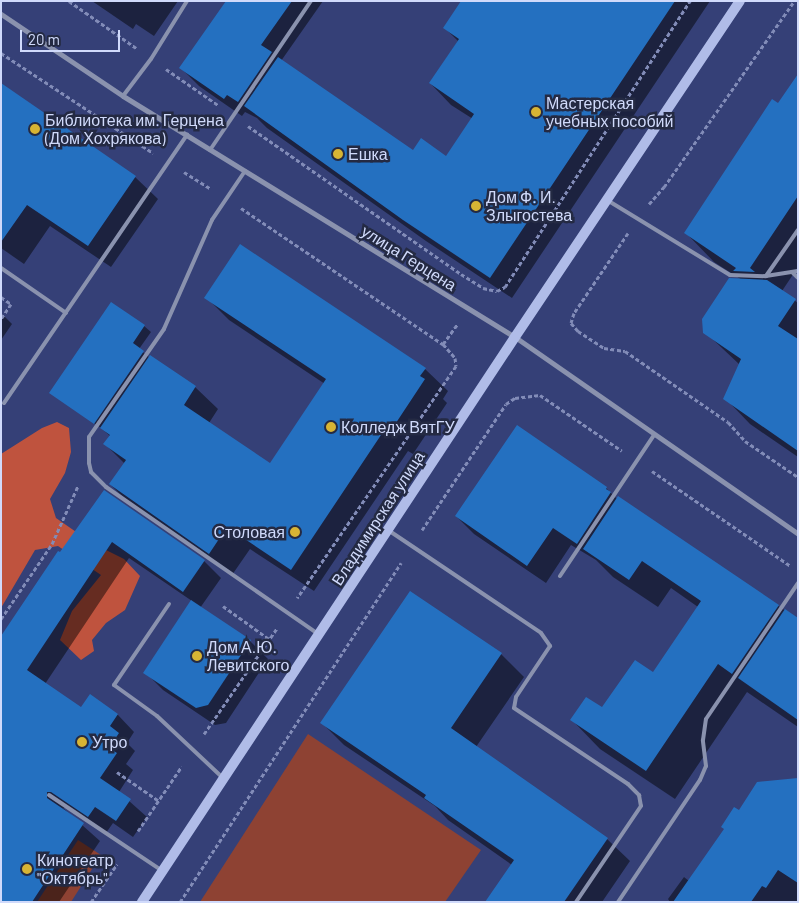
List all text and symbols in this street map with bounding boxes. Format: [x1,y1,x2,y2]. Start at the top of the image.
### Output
scale bar [22,20,122,52]
text: 20 m [28,30,60,48]
place label: Мастерская учебных пособий [546,93,673,131]
marker: Мастерская учебных пособий [530,106,542,118]
place label: Библиотека им. Герцена (Дом Хохрякова) [45,110,224,148]
marker: Библиотека им. Герцена (Дом Хохрякова) [29,123,41,135]
place label: Ешка [348,144,388,164]
marker: Ешка [332,148,344,160]
place label: Дом Ф. И. Злыгостева [486,187,572,225]
marker: Дом Ф. И. Злыгостева [470,200,482,212]
street label: улица Герцена [358,221,460,295]
place label: Колледж ВятГУ [341,417,455,437]
marker: Колледж ВятГУ [325,421,337,433]
street label: Владимирская улица [327,447,429,589]
place label: Столовая [213,522,285,542]
marker: Столовая [289,526,301,538]
place label: Дом А.Ю. Левитского [207,637,289,675]
marker: Дом А.Ю. Левитского [191,650,203,662]
place label: Утро [92,732,127,752]
marker: Утро [76,736,88,748]
place label: Кинотеатр "Октябрь" [37,850,113,888]
marker: Кинотеатр "Октябрь" [21,863,33,875]

